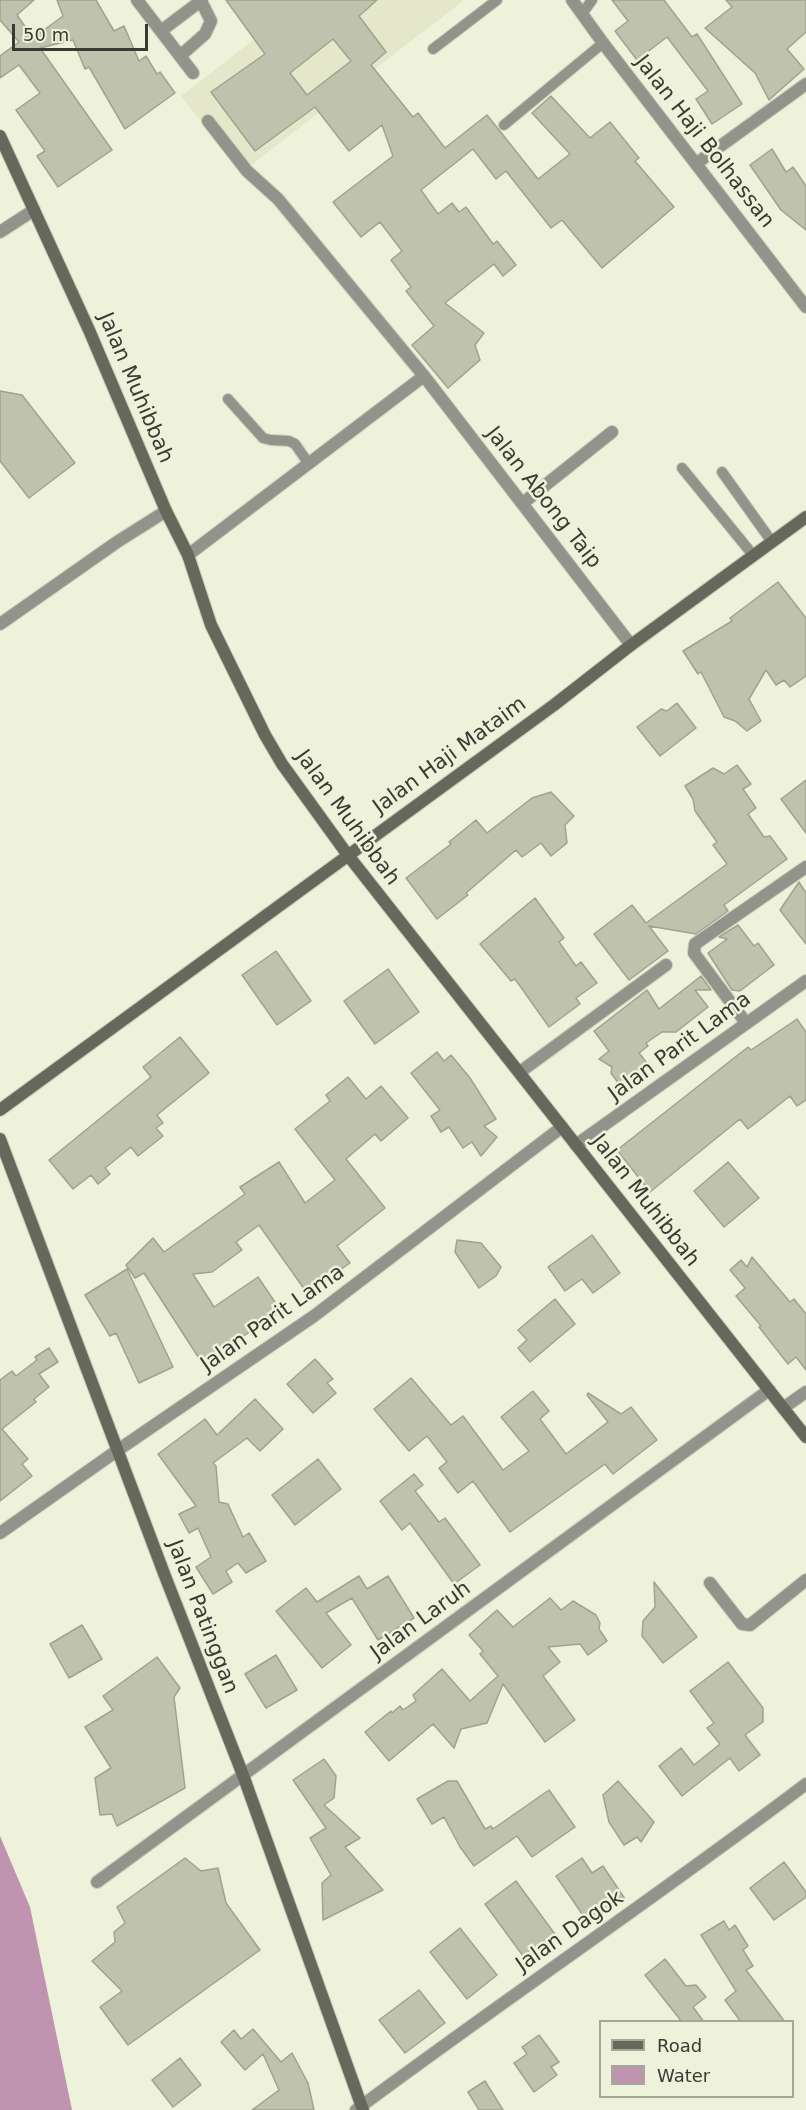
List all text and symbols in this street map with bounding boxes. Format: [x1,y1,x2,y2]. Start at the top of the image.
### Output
scale bar [15,12,152,50]
text: 50 m [23,24,69,45]
street label: Jalan Haji Bolhassan [629,51,779,233]
street label: Jalan Muhibbah [92,309,178,467]
street label: Jalan Abong Taip [480,422,606,574]
street label: Jalan Haji Mataim [369,692,531,820]
street label: Jalan Muhibbah [289,745,405,891]
street label: Jalan Parit Lama [604,987,756,1107]
street label: Jalan Muhibbah [585,1130,705,1272]
street label: Jalan Parit Lama [196,1260,350,1378]
street label: Jalan Patinggan [161,1537,243,1697]
street label: Jalan Laruh [366,1576,476,1666]
street label: Jalan Dagok [512,1886,628,1978]
legend [599,2020,794,2098]
text: Road [657,2035,702,2056]
text: Water [657,2065,710,2086]

